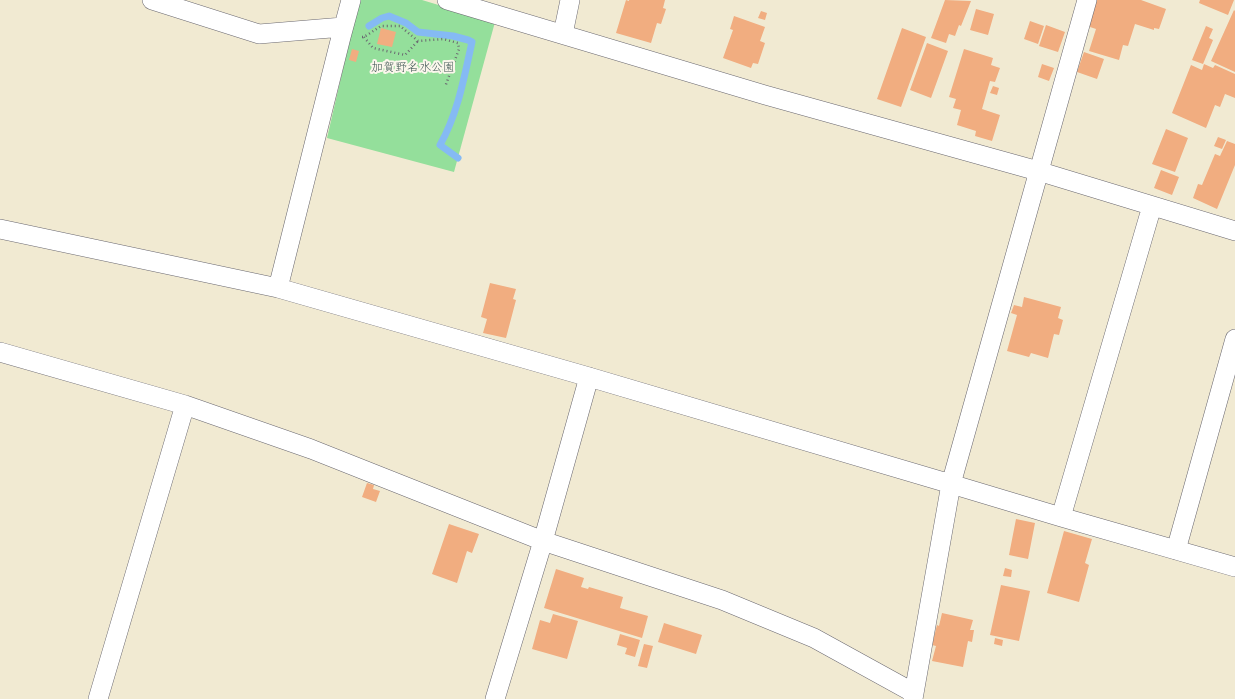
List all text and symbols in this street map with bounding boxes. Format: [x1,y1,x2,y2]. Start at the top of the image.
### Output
park label: 加賀野名水公園 [371,61,455,75]

